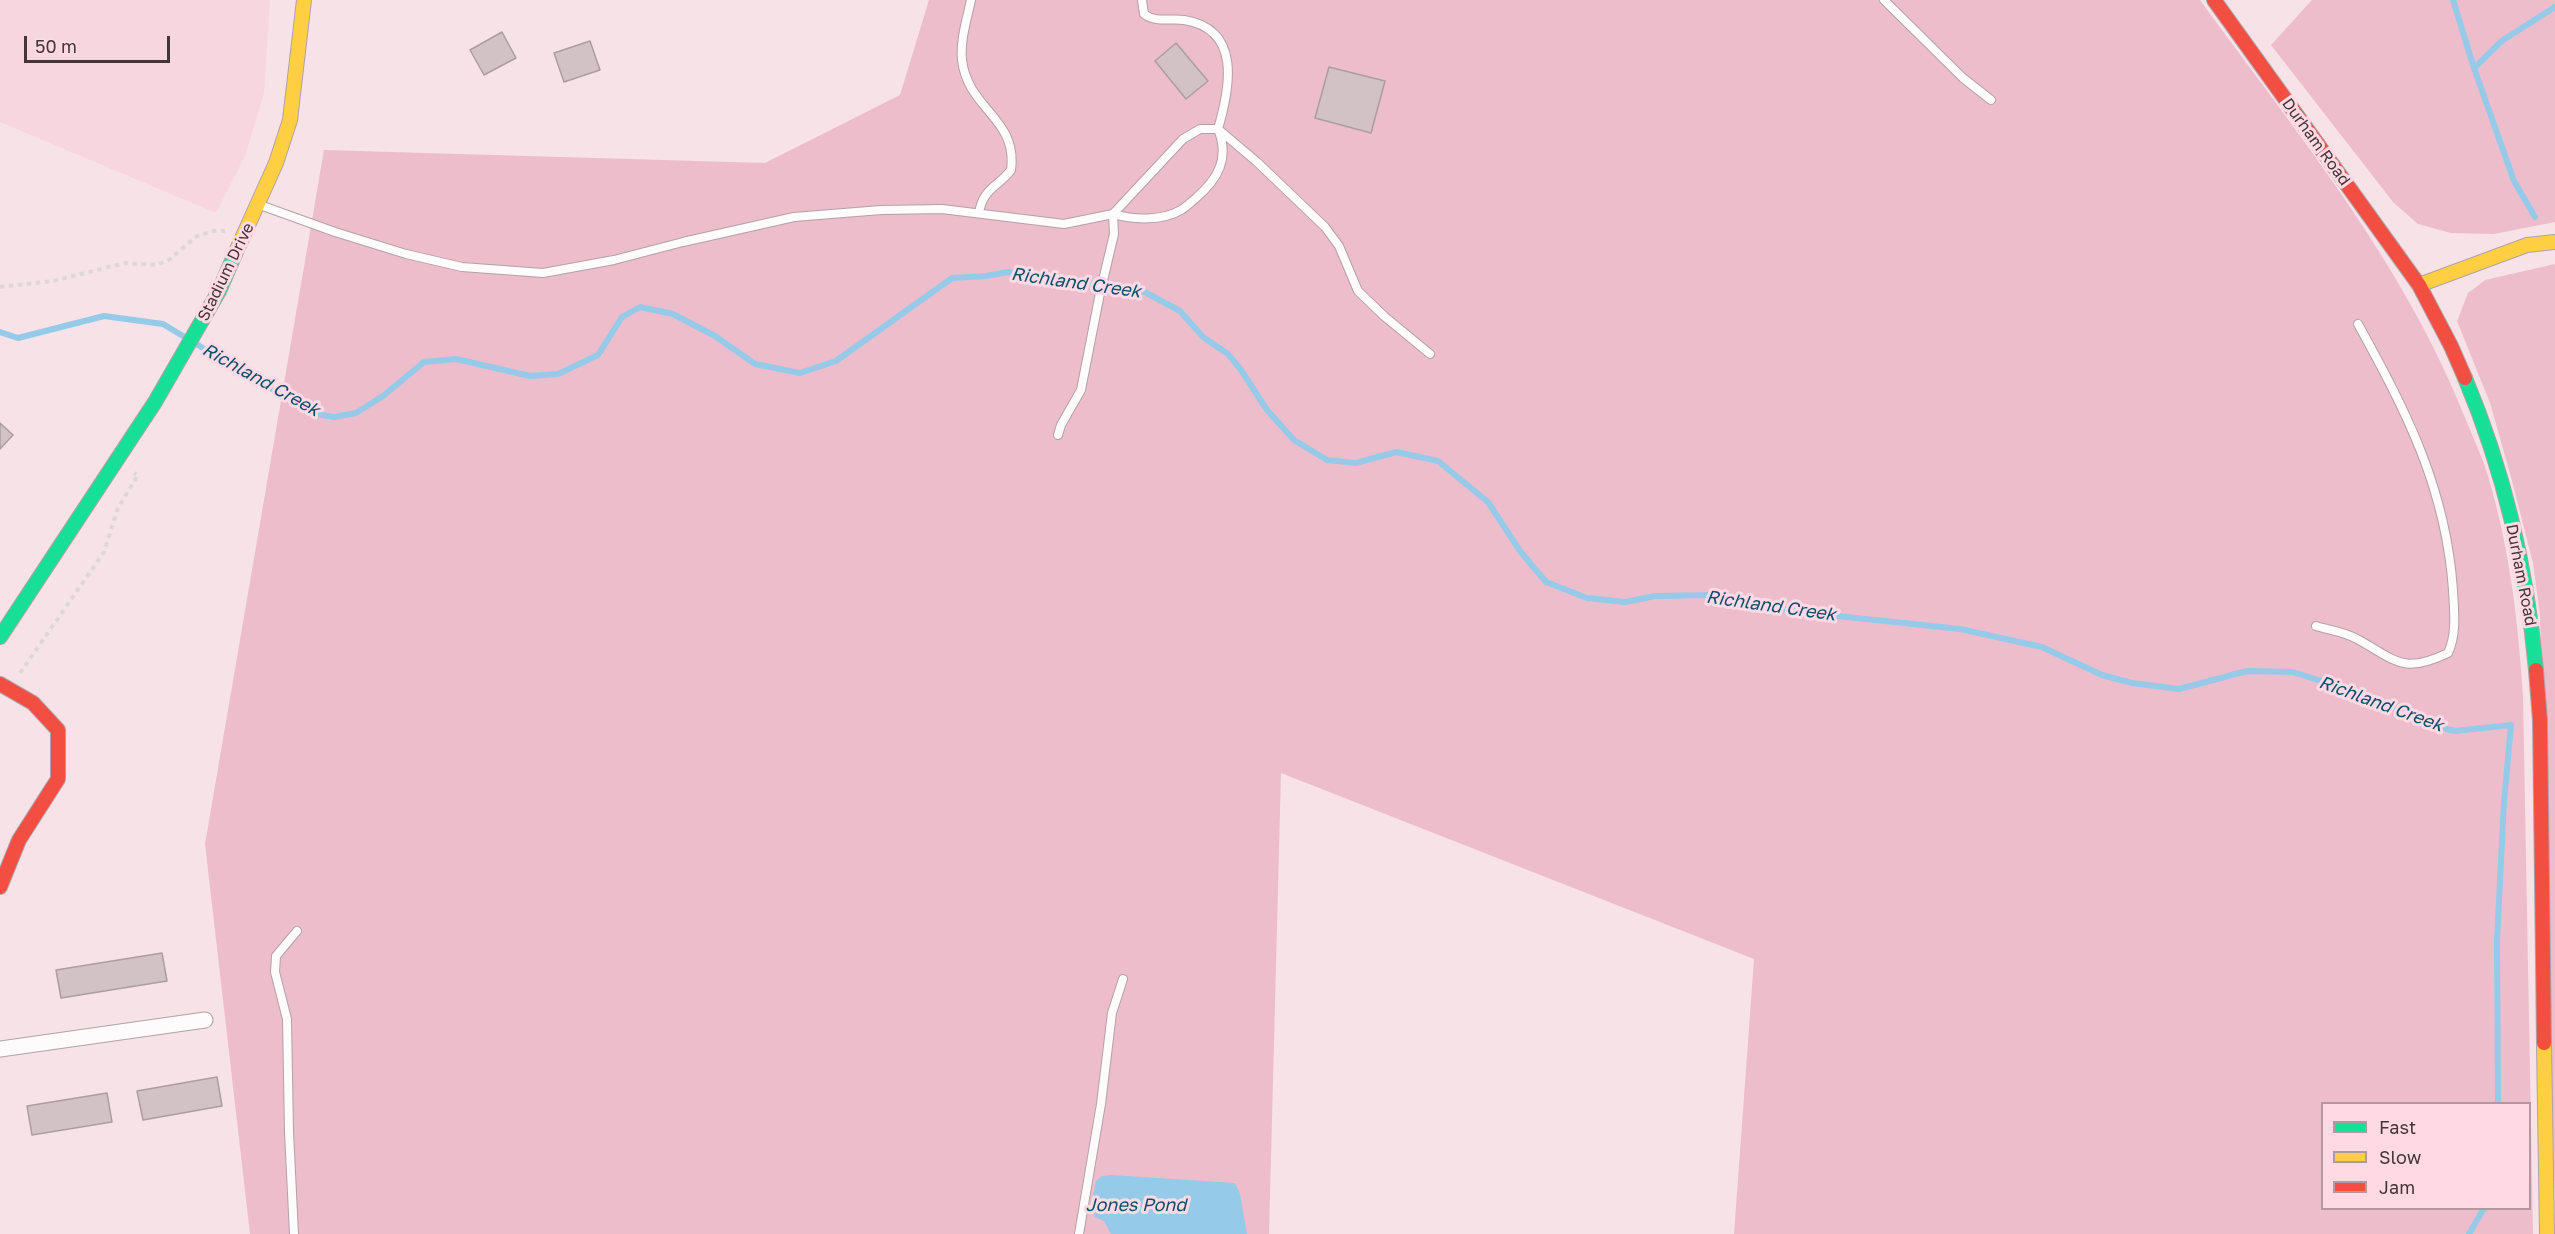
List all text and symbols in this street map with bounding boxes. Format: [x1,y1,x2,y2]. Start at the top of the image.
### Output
scale bar [27,24,172,62]
text: 50 m [35,35,77,57]
street label: Durham Road [2278,95,2354,189]
street label: Stadium Drive [194,220,258,324]
water label: Richland Creek [1010,263,1142,303]
water label: Richland Creek [199,339,323,421]
street label: Durham Road [2502,522,2540,628]
water label: Richland Creek [1705,586,1837,626]
water label: Richland Creek [2316,672,2446,736]
legend [2321,1102,2531,1210]
text: Fast [2379,1116,2416,1138]
text: Slow [2379,1146,2421,1168]
text: Jam [2379,1176,2415,1198]
water label: Jones Pond [1086,1194,1186,1216]

